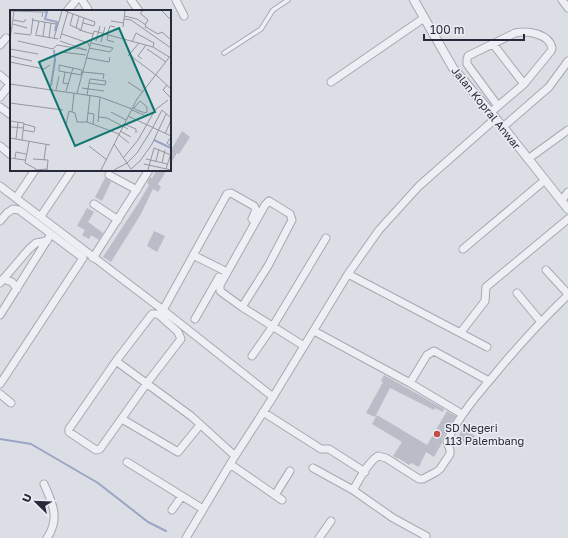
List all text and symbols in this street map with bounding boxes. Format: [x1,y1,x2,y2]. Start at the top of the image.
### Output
inset map [10,10,171,171]
scale bar [424,16,524,42]
text: 100 m [430,22,464,37]
street label: Jalan Kopral Anwar [449,64,524,152]
place label: SD Negeri 113 Palembang [445,421,524,447]
marker: SD Negeri 113 Palembang [432,429,442,439]
north arrow [16,482,56,522]
text: U [19,492,34,504]

